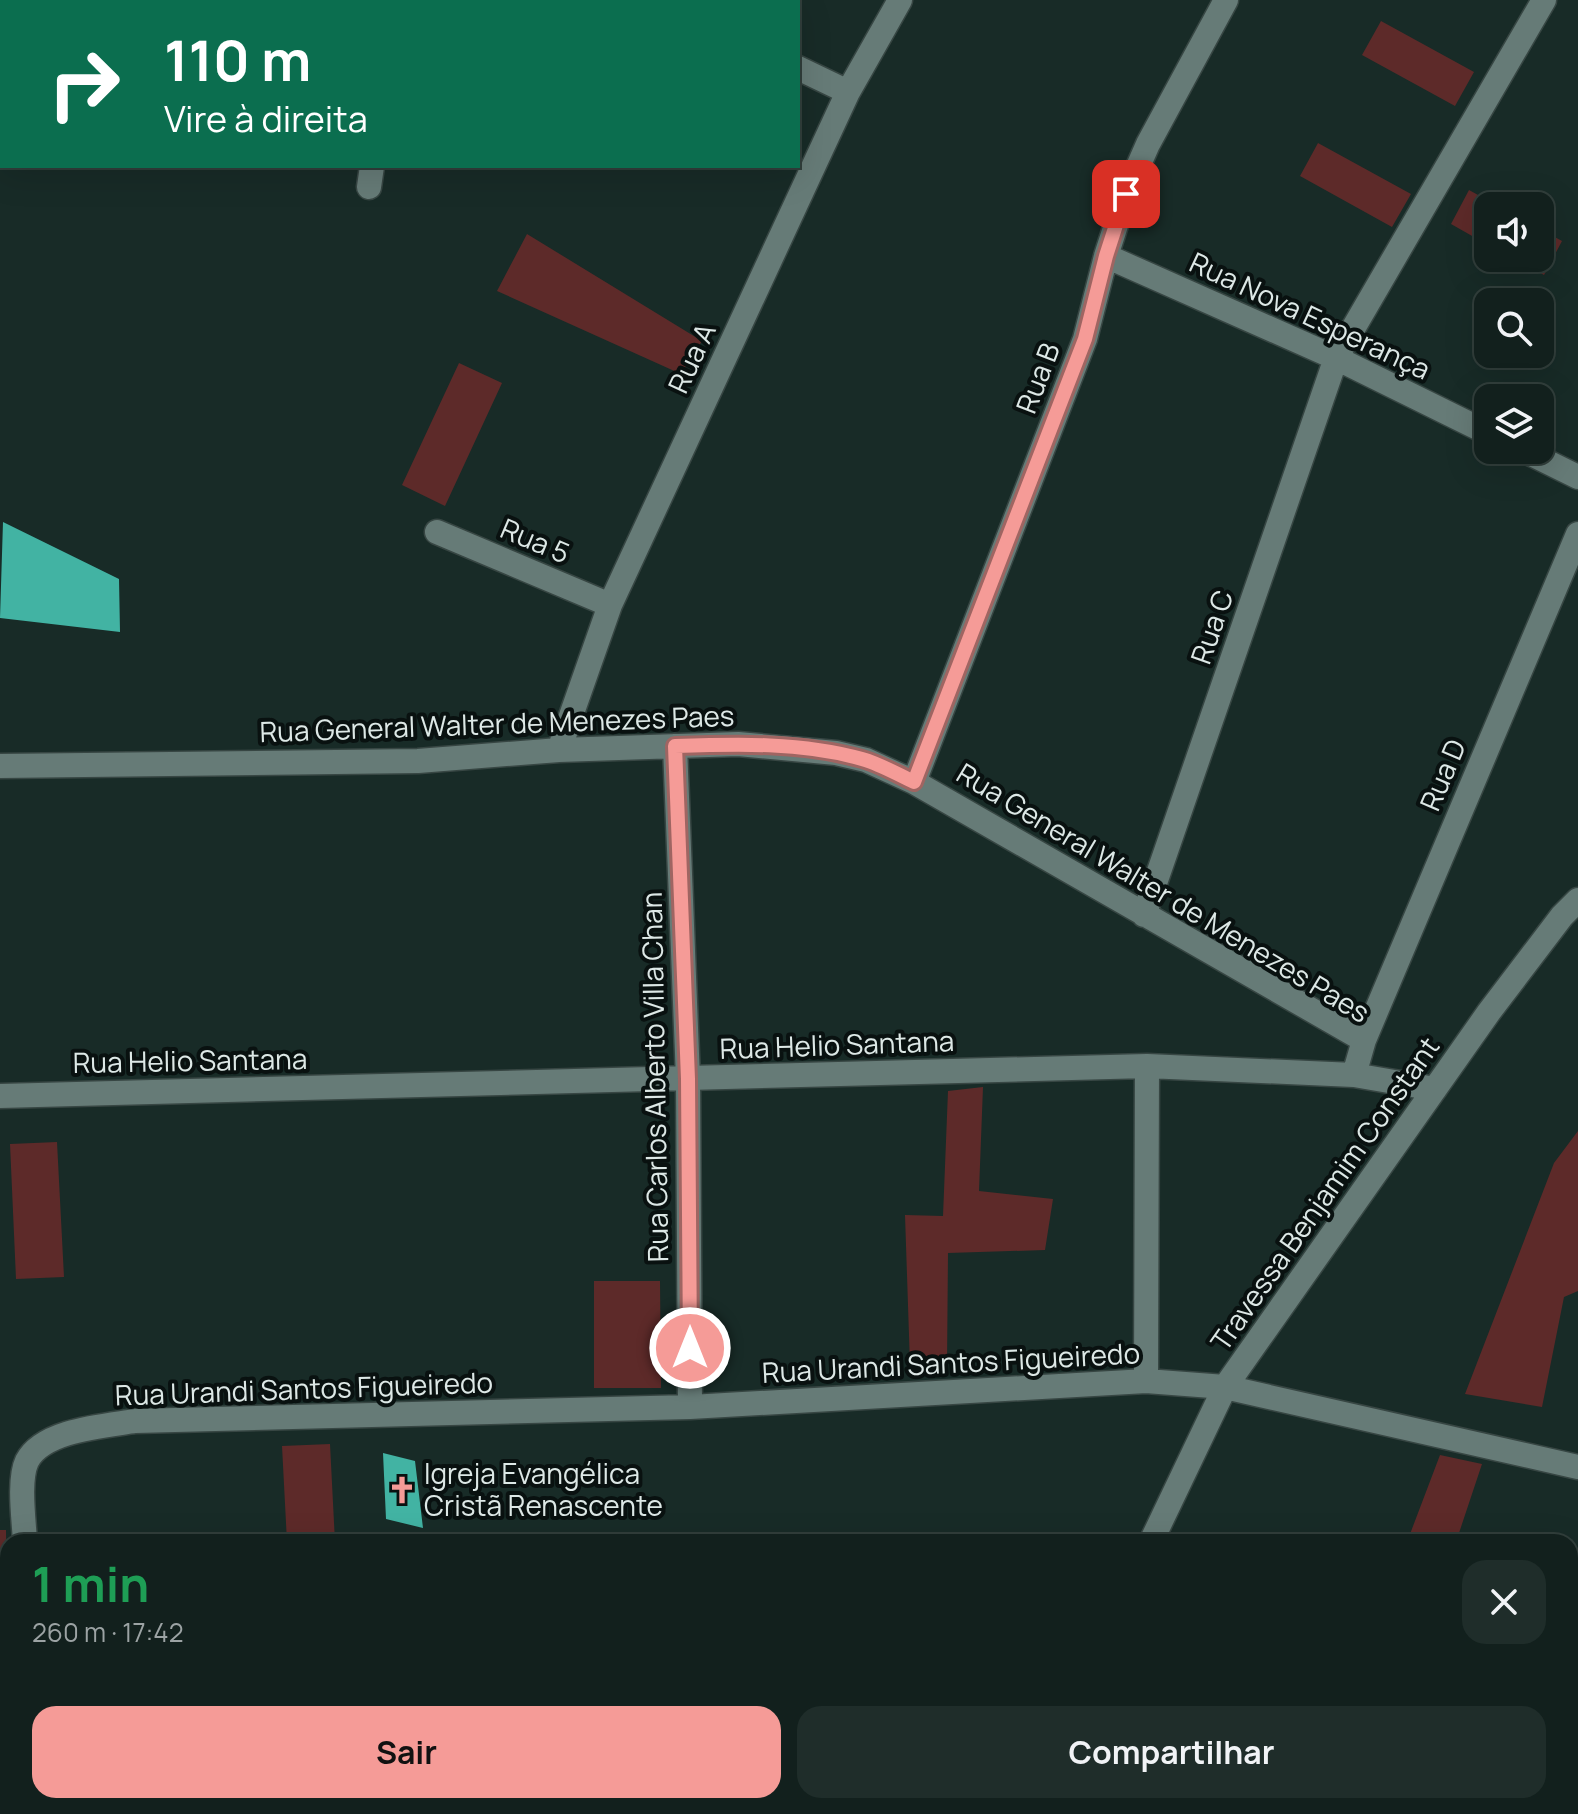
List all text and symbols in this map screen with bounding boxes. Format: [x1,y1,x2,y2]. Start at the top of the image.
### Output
text: 110 m [164,21,311,98]
icon: right [32,32,136,136]
text: Vire à direita [164,94,368,143]
pin [1092,160,1160,228]
icon: arrive [1104,172,1148,216]
map controls [1474,192,1554,464]
button: sound [1474,192,1554,272]
street label: Rua Nova Esperança [1184,243,1437,388]
button: search [1474,288,1554,368]
street label: Rua A [658,316,724,399]
street label: Rua B [1006,337,1068,418]
button: layers [1474,384,1554,464]
street label: Rua 5 [495,509,576,572]
street label: Rua C [1181,585,1241,669]
street label: Rua General Walter de Menezes Paes [259,696,735,750]
street label: Rua D [1410,733,1474,816]
street label: Rua General Walter de Menezes Paes [950,753,1377,1031]
street label: Rua Carlos Alberto Villa Chan [632,891,676,1263]
street label: Rua Helio Santana [719,1021,955,1067]
street label: Travessa Benjamim Constant [1201,1029,1447,1358]
street label: Rua Helio Santana [72,1039,308,1081]
position arrow [648,1306,732,1390]
street label: Rua Urandi Santos Figueiredo [761,1333,1141,1391]
street label: Rua Urandi Santos Figueiredo [114,1362,494,1414]
place label: Igreja Evangélica Cristã Renascente [424,1454,663,1524]
church icon: Igreja Evangélica Cristã Renascente [387,1475,417,1505]
text: 1 min [32,1551,149,1616]
button: close [1462,1560,1546,1644]
text: 260 m · 17:42 [32,1614,183,1650]
button: Sair [32,1706,781,1798]
button: Compartilhar [797,1706,1546,1798]

